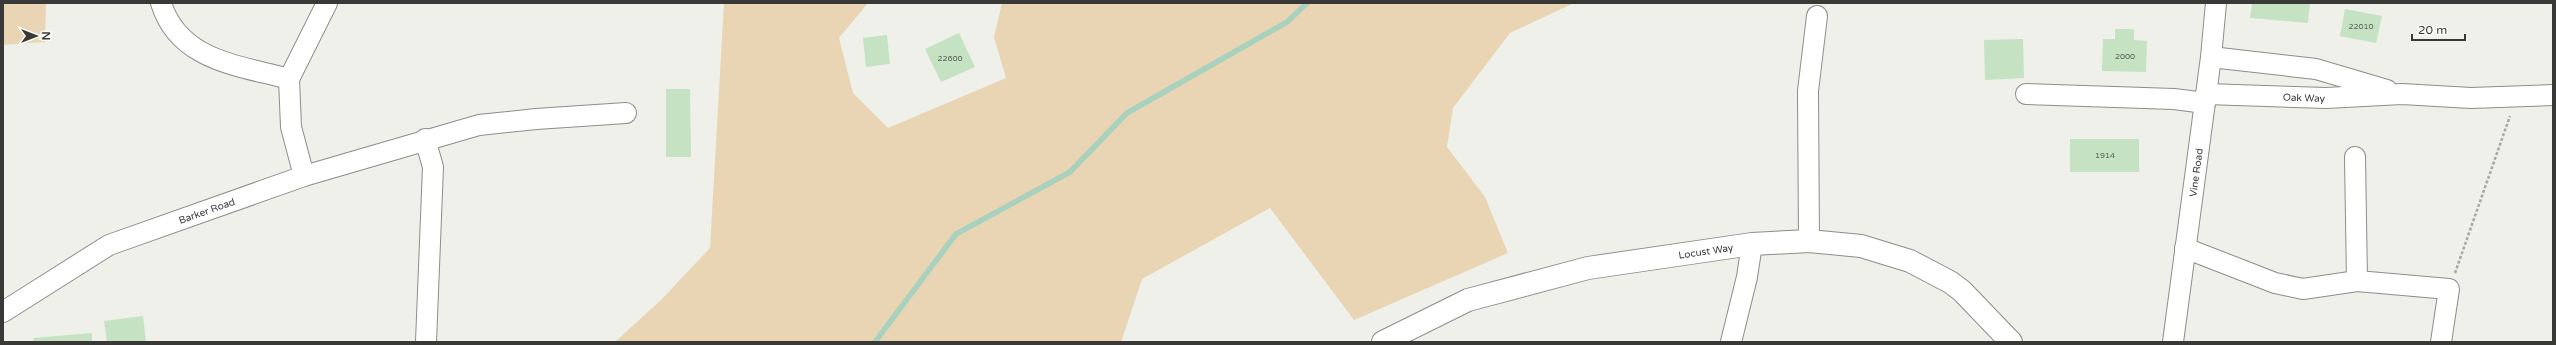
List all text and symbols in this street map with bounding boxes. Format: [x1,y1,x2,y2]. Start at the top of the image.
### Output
north arrow [16,16,56,56]
scale bar [2412,16,2465,42]
house number: 22010 [2348,22,2374,31]
text: 20 m [2418,23,2447,37]
text: N [39,32,52,40]
house number: 2000 [2115,52,2135,61]
house number: 22600 [937,54,963,63]
street label: Oak Way [2283,92,2326,105]
street label: Vine Road [2187,148,2206,198]
house number: 1914 [2095,151,2115,160]
street label: Barker Road [177,196,237,227]
street label: Locust Way [1678,242,1735,262]

